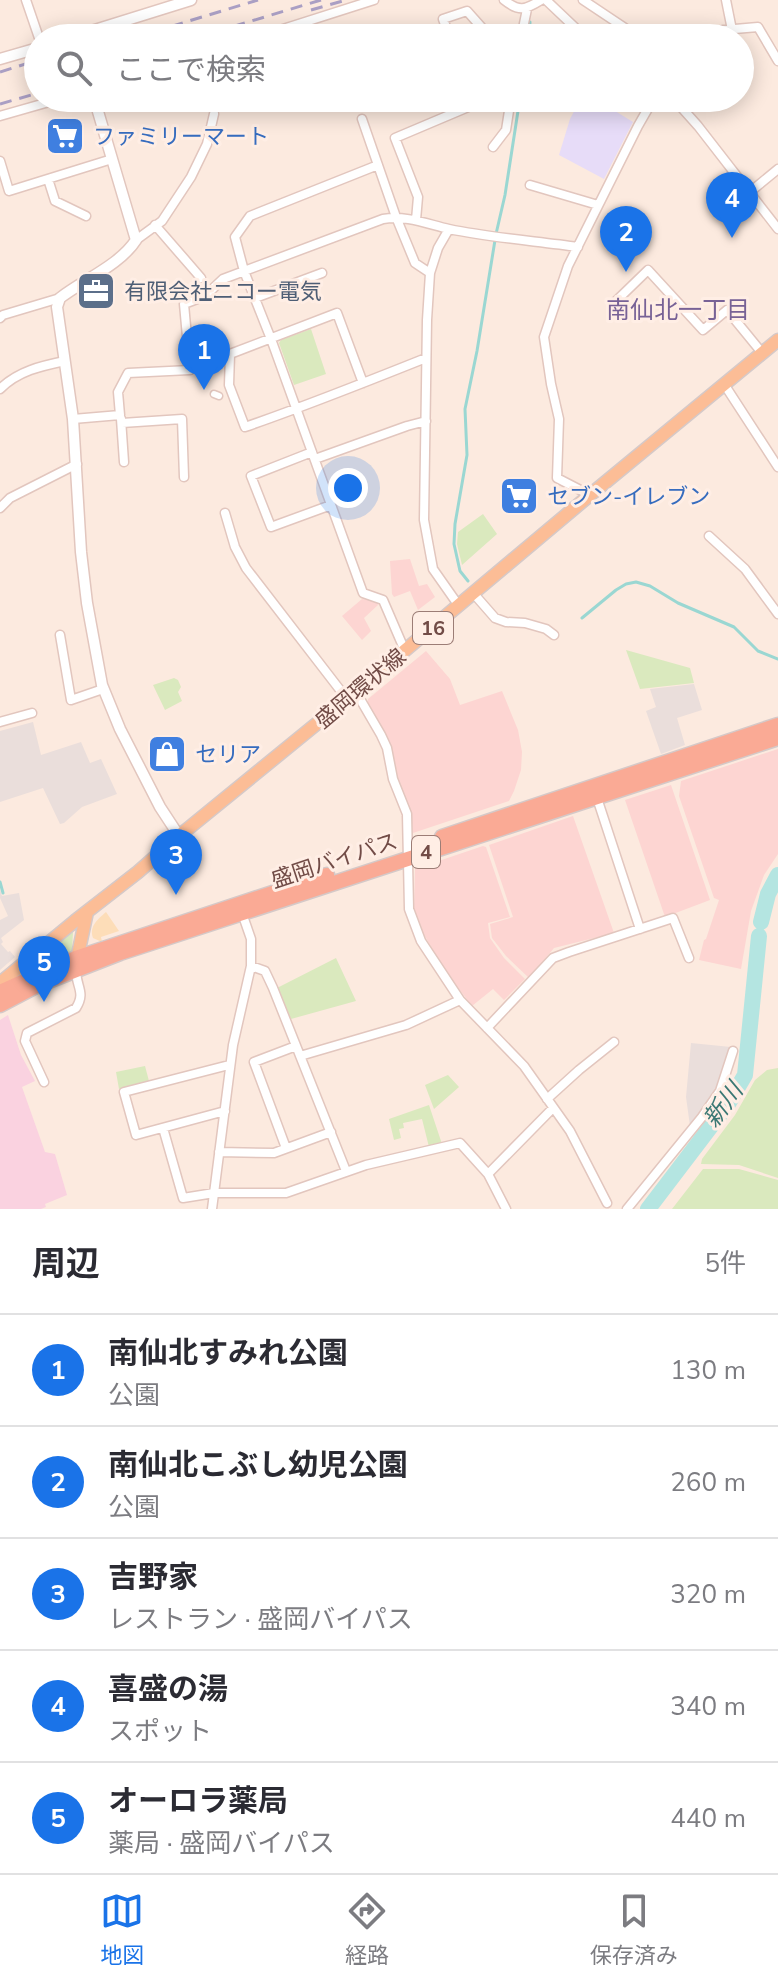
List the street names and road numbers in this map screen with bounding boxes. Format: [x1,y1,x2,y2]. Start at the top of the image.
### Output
road number: 16 [413,612,453,644]
street label: 盛岡環状線 [309,642,412,736]
street label: 盛岡バイパス [267,826,402,896]
road number: 4 [412,836,440,868]

